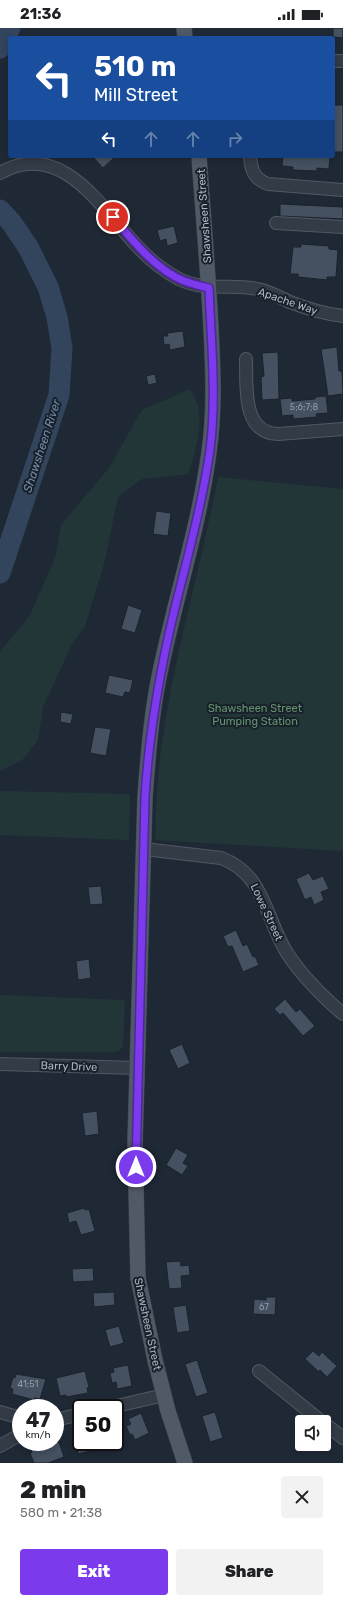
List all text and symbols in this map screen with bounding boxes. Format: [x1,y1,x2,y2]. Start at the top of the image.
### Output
text: 21:36 [20,5,61,23]
text: 510 m [94,50,176,83]
icon: left [28,52,80,104]
text: Mill Street [94,84,178,106]
icon: left [98,128,120,150]
icon: ahead [140,128,162,150]
icon: ahead [182,128,204,150]
icon: right [224,128,246,150]
street label: Shawsheen Street [195,168,214,263]
pin [96,200,130,234]
icon: arrive [102,206,124,228]
street label: Apache Way [256,285,319,318]
water label: Shawsheen River [20,397,64,494]
house number: 5;6;7;8 [290,402,318,412]
park label: Shawsheen Street Pumping Station [208,702,303,728]
street label: Lowe Street [248,882,286,943]
street label: Barry Drive [40,1059,98,1074]
position arrow [115,1146,157,1188]
street label: Shawsheen Street [131,1277,164,1372]
house number: 67 [259,1302,269,1312]
house number: 41;51 [18,1379,39,1389]
speed limit sign: 50 [72,1399,124,1451]
text: 47 [26,1408,50,1432]
map controls [295,1415,331,1451]
button: sound [295,1415,331,1451]
text: km/h [26,1429,50,1441]
text: 2 min [20,1476,86,1504]
button: close [281,1476,323,1518]
text: 580 m · 21:38 [20,1505,102,1520]
button: Exit [20,1549,168,1595]
button: Share [176,1549,323,1595]

